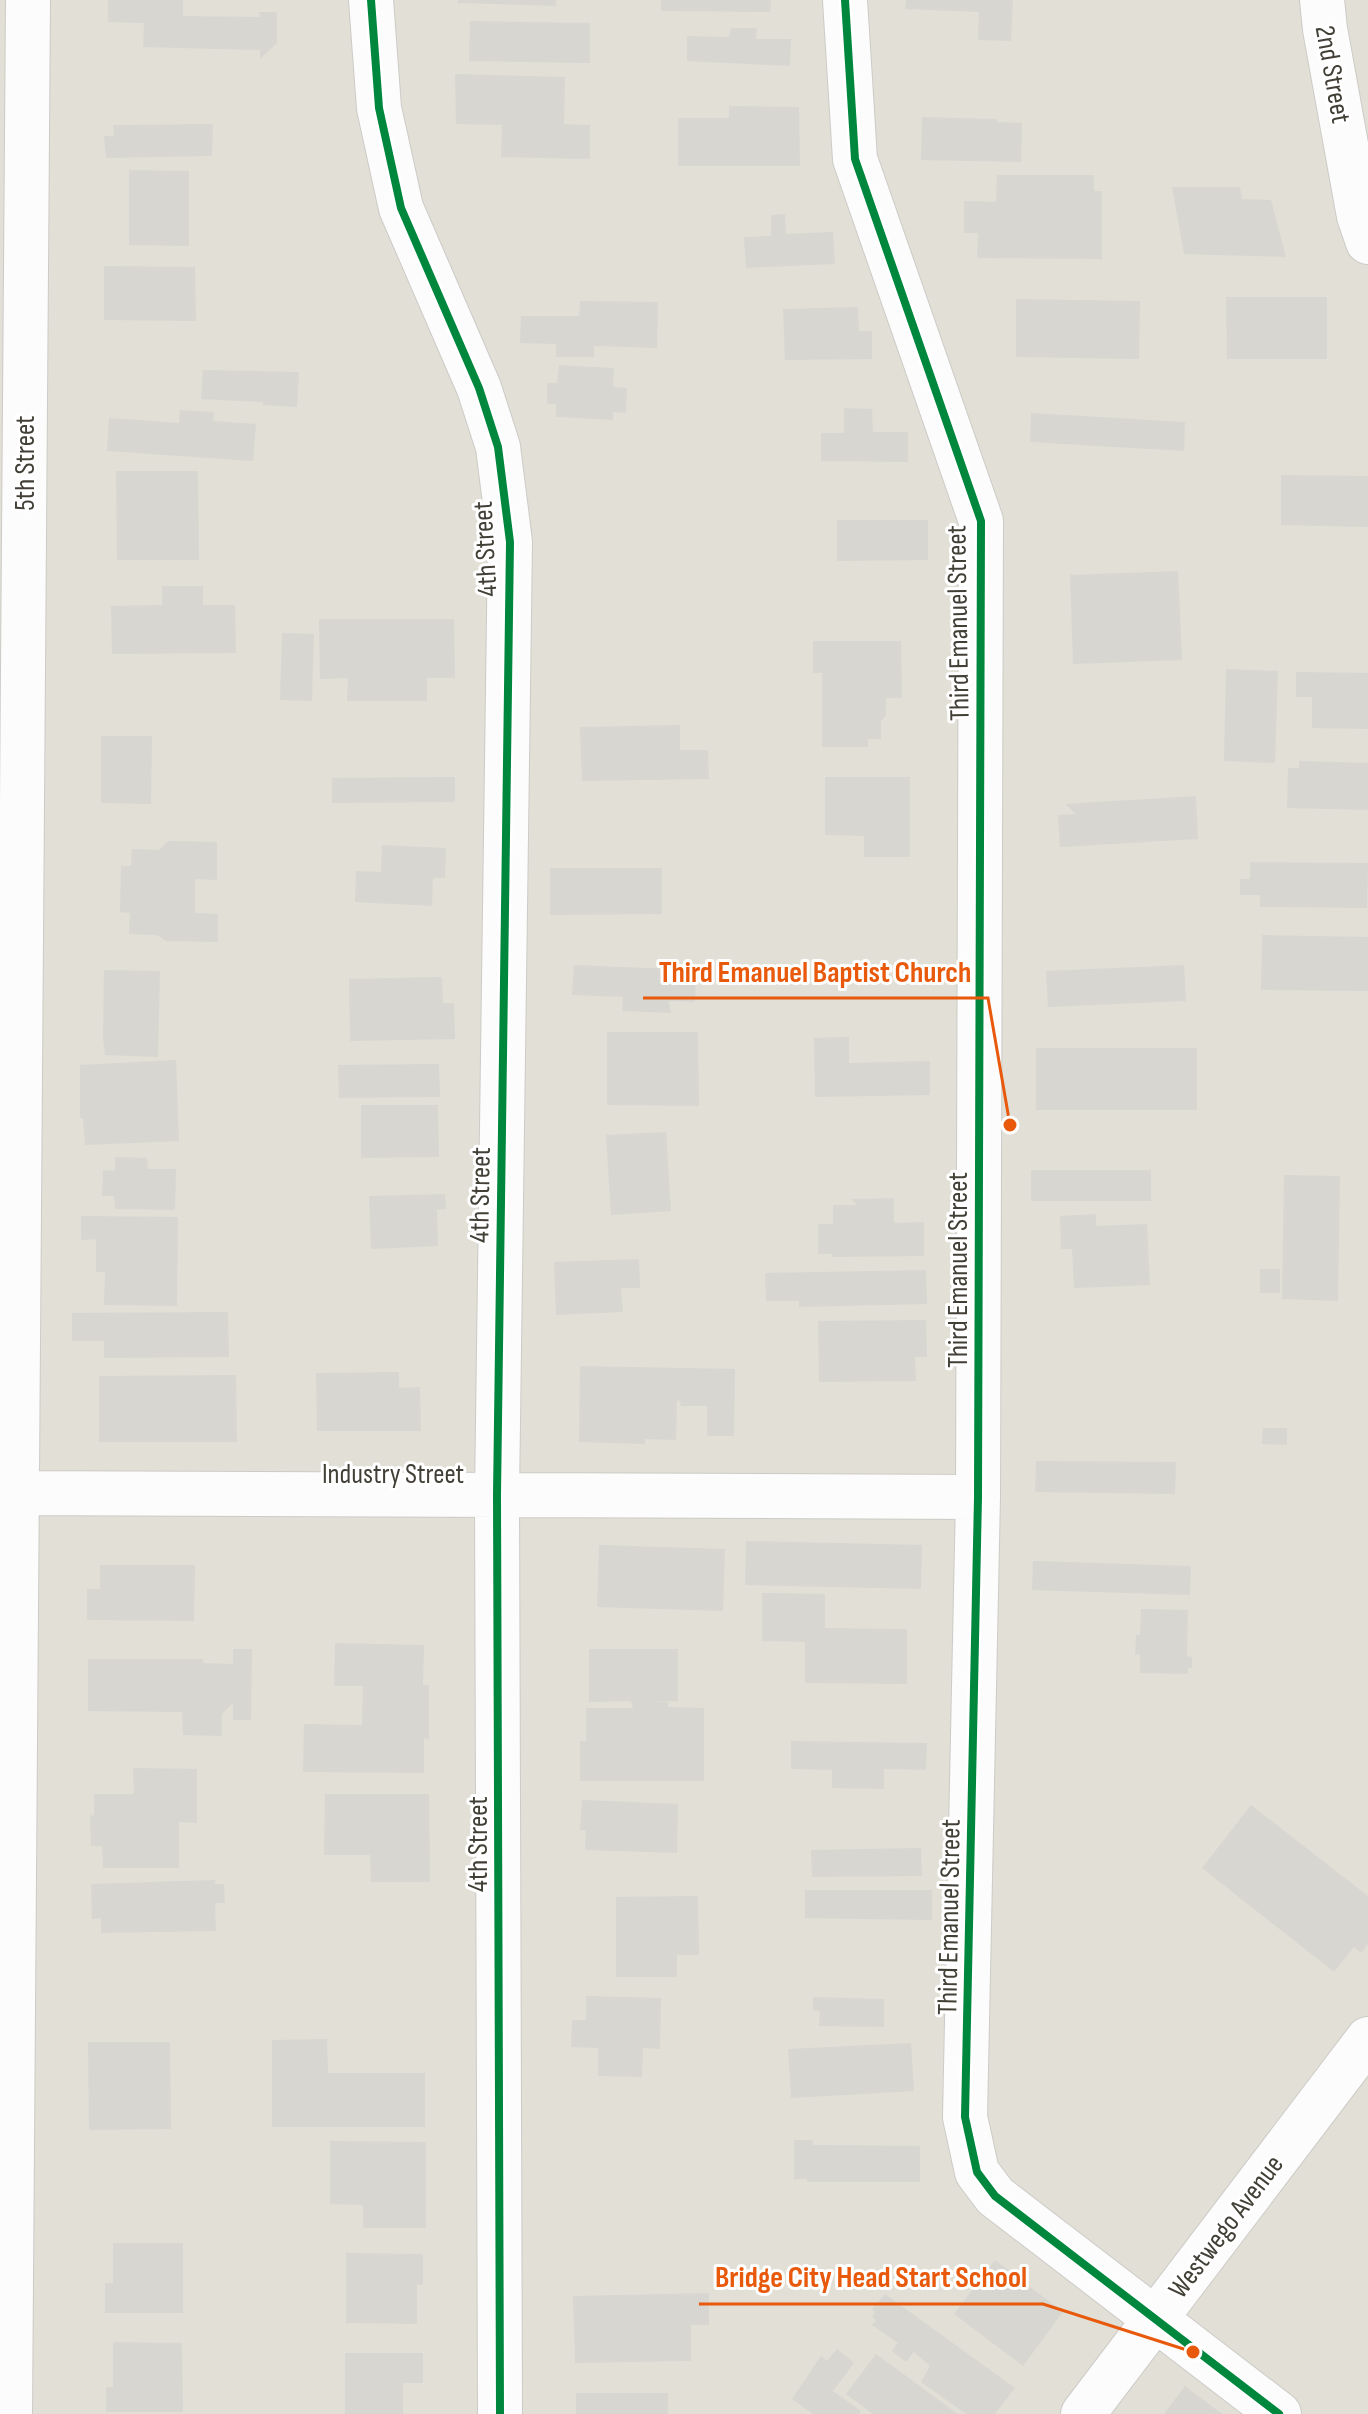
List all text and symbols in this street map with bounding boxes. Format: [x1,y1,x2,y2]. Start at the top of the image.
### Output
street label: 2nd Street [1308,23,1357,126]
street label: 5th Street [9,415,42,511]
street label: 4th Street [467,500,504,598]
street label: Third Emanuel Street [940,525,977,721]
callout: Third Emanuel Baptist Church [643,944,988,998]
text: Third Emanuel Baptist Church [659,955,971,991]
street label: 4th Street [463,1147,498,1243]
street label: Third Emanuel Street [942,1172,975,1368]
street label: Industry Street [322,1458,464,1491]
street label: 4th Street [462,1796,495,1892]
street label: Third Emanuel Street [931,1819,968,2015]
street label: Westwego Avenue [1162,2149,1291,2305]
callout: Bridge City Head Start School [699,2250,1043,2304]
text: Bridge City Head Start School [715,2260,1027,2296]

